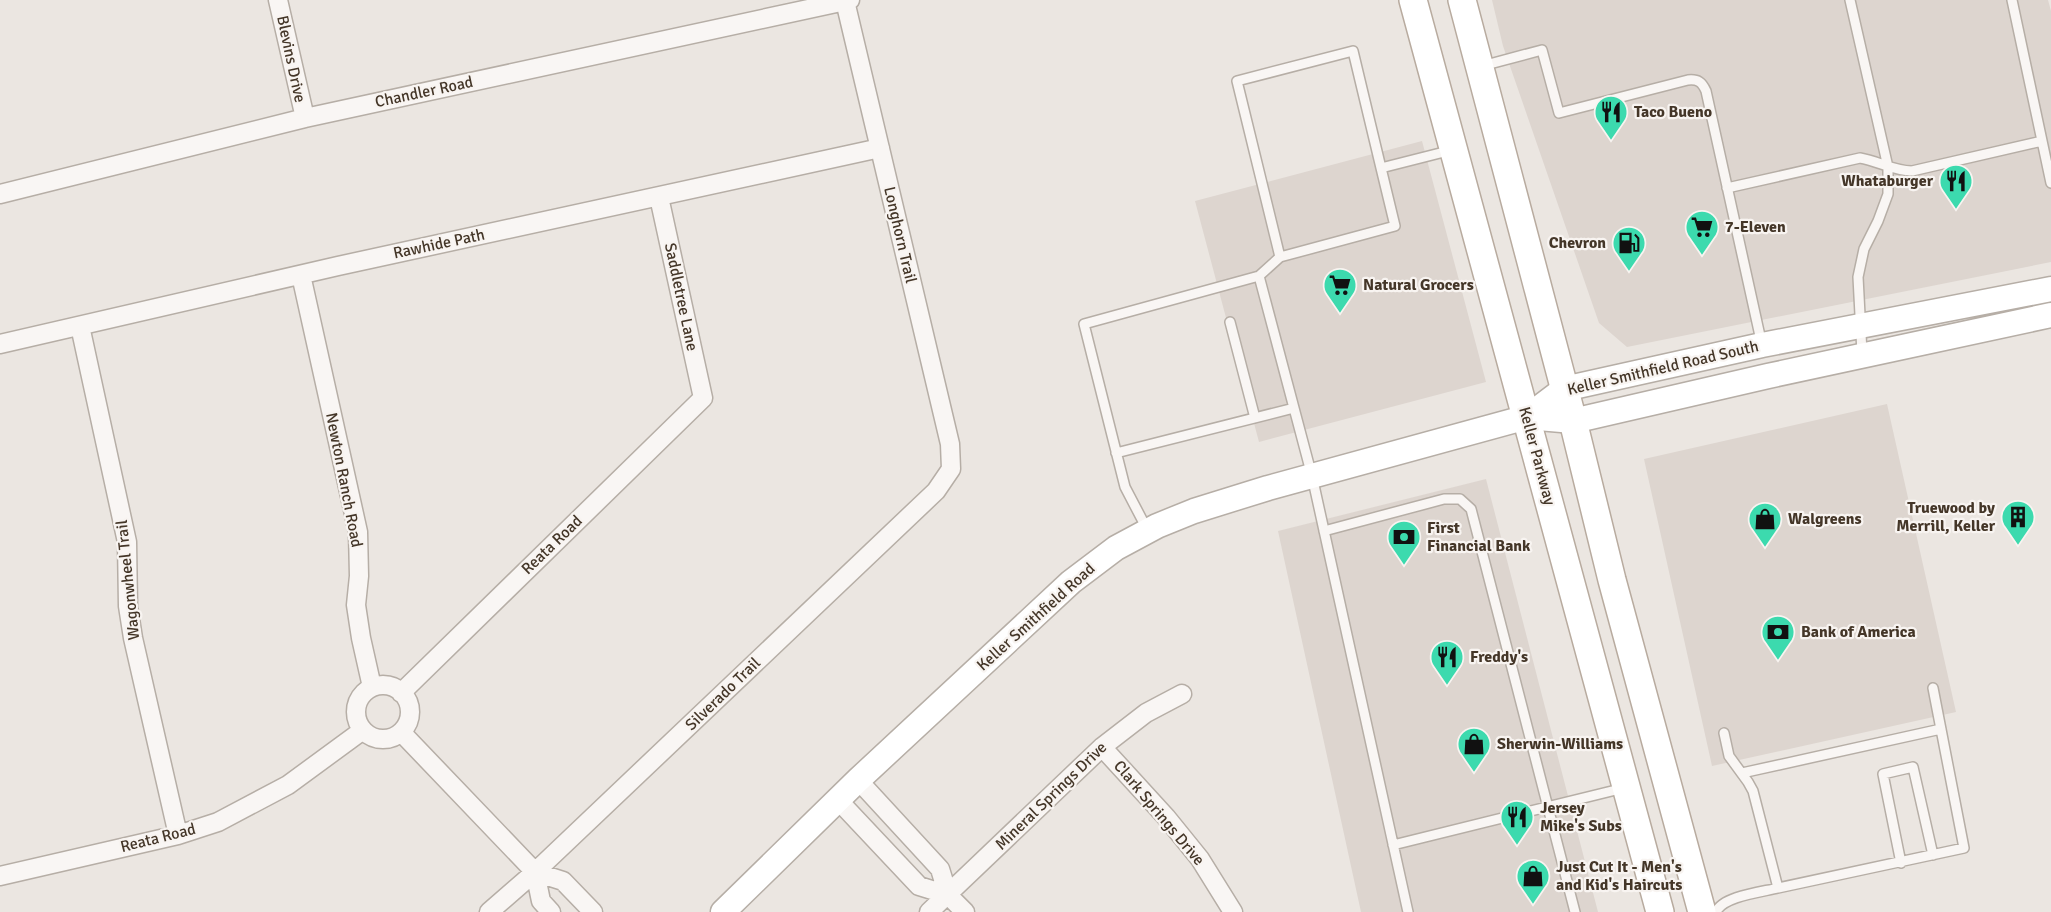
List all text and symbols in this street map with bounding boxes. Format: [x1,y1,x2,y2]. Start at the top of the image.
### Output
street label: Blevins Drive [272,14,310,104]
street label: Chandler Road [373,72,475,112]
restaurant icon: Taco Bueno [1593,94,1629,141]
place label: Taco Bueno [1634,102,1712,122]
restaurant icon: Whataburger [1938,163,1974,210]
place label: Whataburger [1841,171,1934,191]
street label: Longhorn Trail [879,185,921,286]
supermarket icon: 7-Eleven [1684,209,1720,256]
place label: 7-Eleven [1725,217,1786,237]
street label: Rawhide Path [391,225,487,263]
fuel station icon: Chevron [1611,225,1647,272]
place label: Chevron [1549,233,1606,253]
street label: Saddletree Lane [660,241,702,353]
supermarket icon: Natural Grocers [1322,267,1358,314]
place label: Natural Grocers [1363,275,1474,295]
street label: Keller Smithfield Road South [1565,336,1761,400]
street label: Keller Parkway [1514,404,1560,508]
street label: Newton Ranch Road [321,411,367,549]
place label: Truewood by Merrill, Keller [1896,498,1996,536]
building icon: Truewood by Merrill, Keller [2000,499,2036,546]
shop icon: Walgreens [1747,501,1783,548]
place label: Walgreens [1788,509,1862,529]
street label: Reata Road [517,511,587,579]
place label: First Financial Bank [1427,518,1531,556]
street label: Wagonwheel Trail [112,519,144,641]
bank icon: First Financial Bank [1386,519,1422,566]
street label: Keller Smithfield Road [973,559,1099,675]
bank icon: Bank of America [1760,614,1796,661]
place label: Bank of America [1801,622,1916,642]
restaurant icon: Freddy's [1429,639,1465,686]
place label: Freddy's [1470,647,1528,667]
street label: Silverado Trail [681,653,765,735]
shop icon: Sherwin-Williams [1456,726,1492,773]
place label: Sherwin-Williams [1497,734,1623,754]
street label: Mineral Springs Drive [991,738,1111,854]
street label: Clark Springs Drive [1109,756,1209,870]
place label: Jersey Mike's Subs [1540,798,1622,836]
restaurant icon: Jersey Mike's Subs [1499,799,1535,846]
street label: Reata Road [118,819,198,857]
place label: Just Cut It - Men's and Kid's Haircuts [1556,857,1682,895]
shop icon: Just Cut It - Men's and Kid's Haircuts [1515,858,1551,905]

